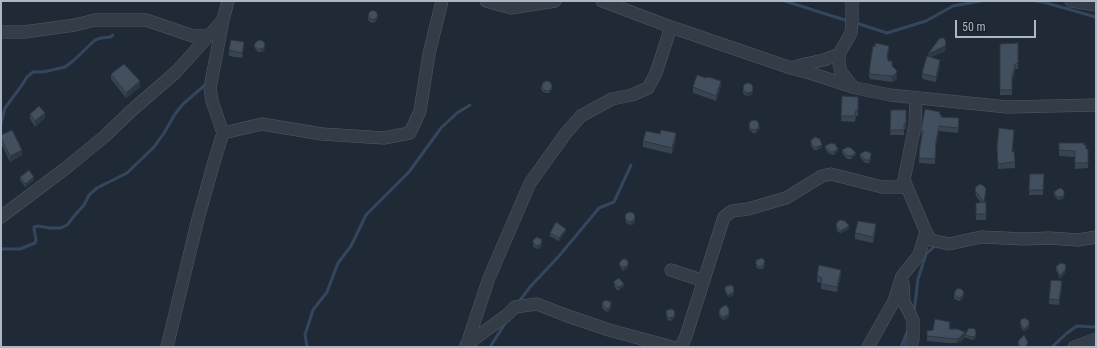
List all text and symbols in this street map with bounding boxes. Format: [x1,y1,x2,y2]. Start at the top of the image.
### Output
scale bar [957,12,1038,38]
text: 50 m [962,20,986,34]

